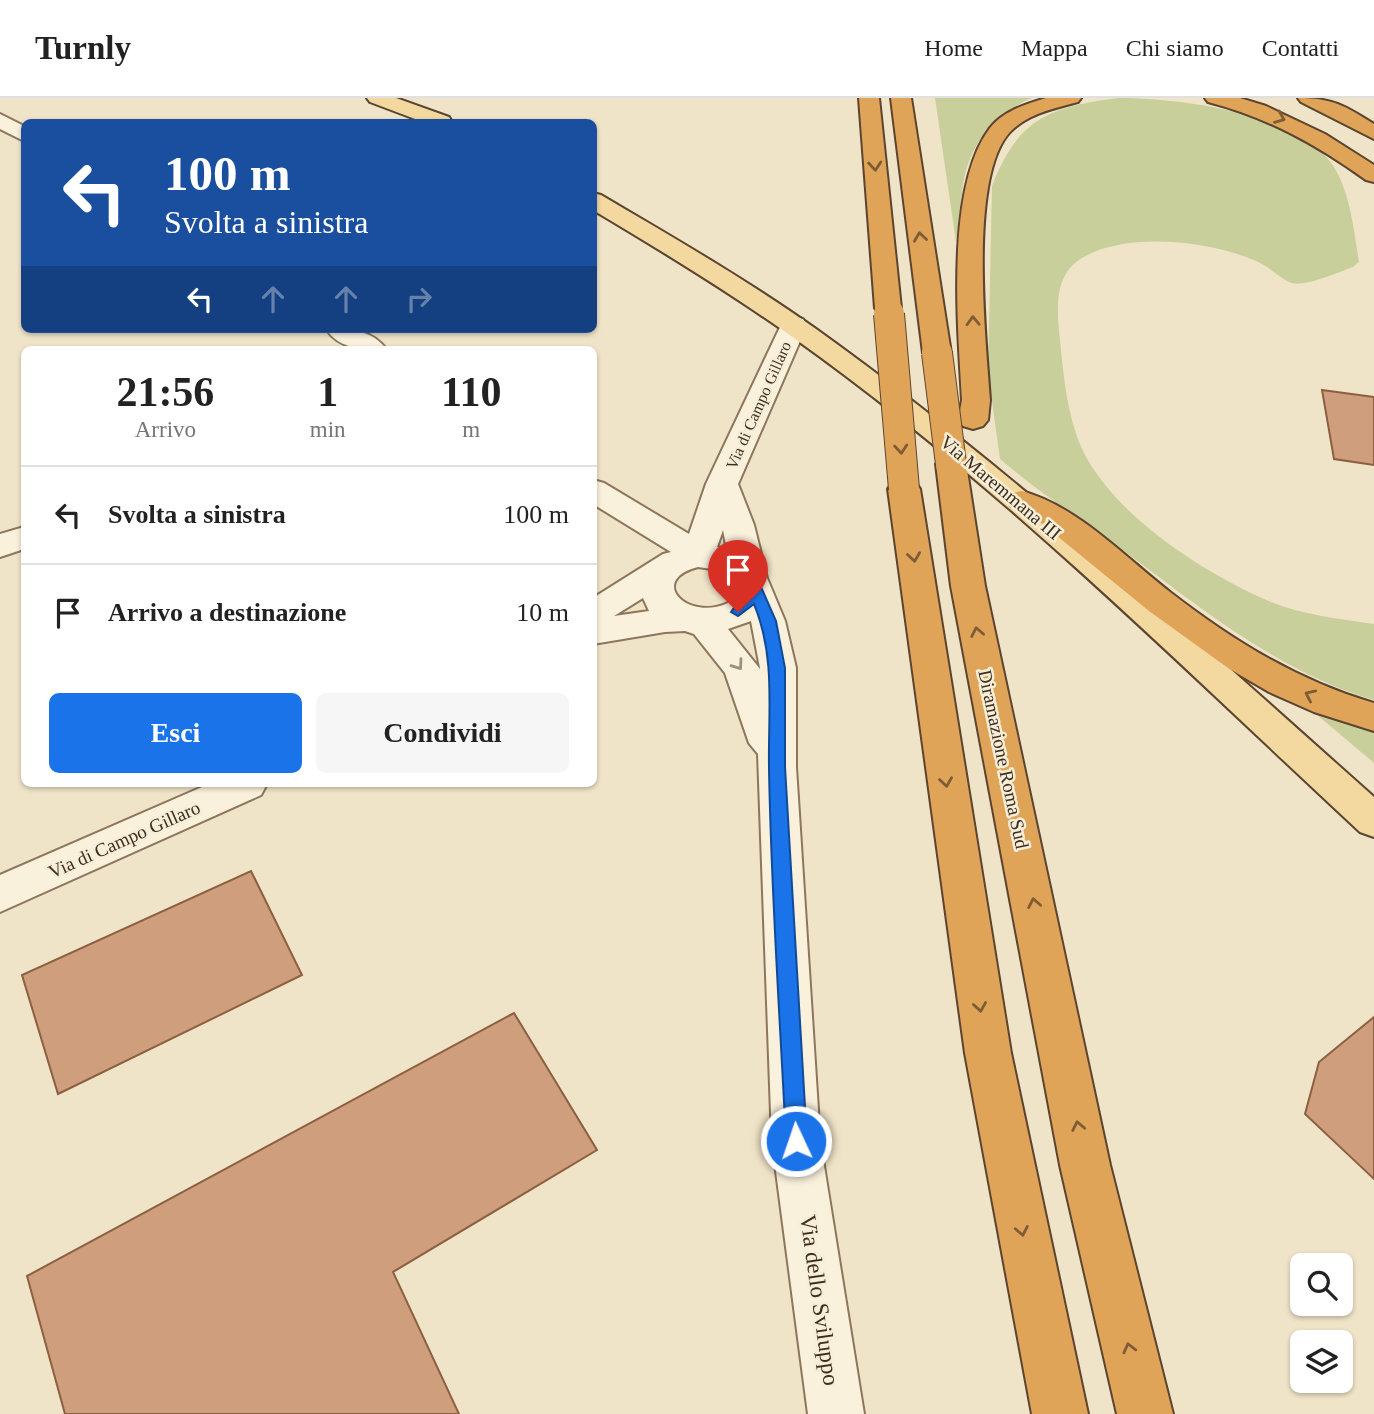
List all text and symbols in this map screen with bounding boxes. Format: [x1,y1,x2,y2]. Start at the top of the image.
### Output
text: Turnly [35,30,131,66]
text: Home [924,35,983,61]
text: Mappa [1021,35,1088,61]
text: Chi siamo [1126,35,1224,61]
text: Contatti [1262,35,1339,61]
one-way arrow [1273,110,1285,124]
text: 100 m [164,146,291,201]
icon: left [49,147,140,238]
one-way arrow [867,161,882,172]
text: Svolta a sinistra [164,204,368,240]
one-way arrow [913,231,928,243]
icon: left [181,280,219,318]
icon: ahead [254,280,292,318]
icon: ahead [327,280,365,318]
icon: right [400,280,438,318]
one-way arrow [966,316,981,327]
street label: Via di Campo Gillaro [723,339,795,472]
text: 21:56 [116,369,214,415]
text: 1 [317,369,338,415]
text: 110 [441,369,502,415]
text: Arrivo [135,417,196,442]
text: min [310,417,346,442]
text: m [462,417,480,442]
street label: Via Maremmana III [936,431,1065,544]
one-way arrow [893,443,908,454]
icon: left [49,496,87,534]
text: Svolta a sinistra [108,500,286,529]
text: 100 m [503,500,569,529]
pin [708,540,768,612]
icon: arrive [719,551,757,589]
one-way arrow [906,551,921,563]
icon: arrive [49,594,87,632]
text: Arrivo a destinazione [108,598,346,627]
text: 10 m [516,598,569,627]
one-way arrow [970,626,985,638]
one-way arrow [730,657,742,670]
street label: Diramazione Roma Sud [974,668,1033,851]
one-way arrow [1305,689,1317,703]
button: Esci [49,693,302,773]
button: Condividi [316,693,569,773]
one-way arrow [939,776,954,788]
street label: Via di Campo Gillaro [45,797,203,882]
one-way arrow [1027,897,1042,909]
one-way arrow [972,1001,987,1013]
position arrow [759,1104,833,1178]
one-way arrow [1071,1120,1086,1132]
street label: Via dello Sviluppo [795,1213,844,1387]
one-way arrow [1014,1225,1029,1237]
map controls [1290,1253,1353,1393]
button: search [1290,1253,1353,1316]
button: layers [1290,1330,1353,1393]
one-way arrow [1123,1342,1137,1354]

